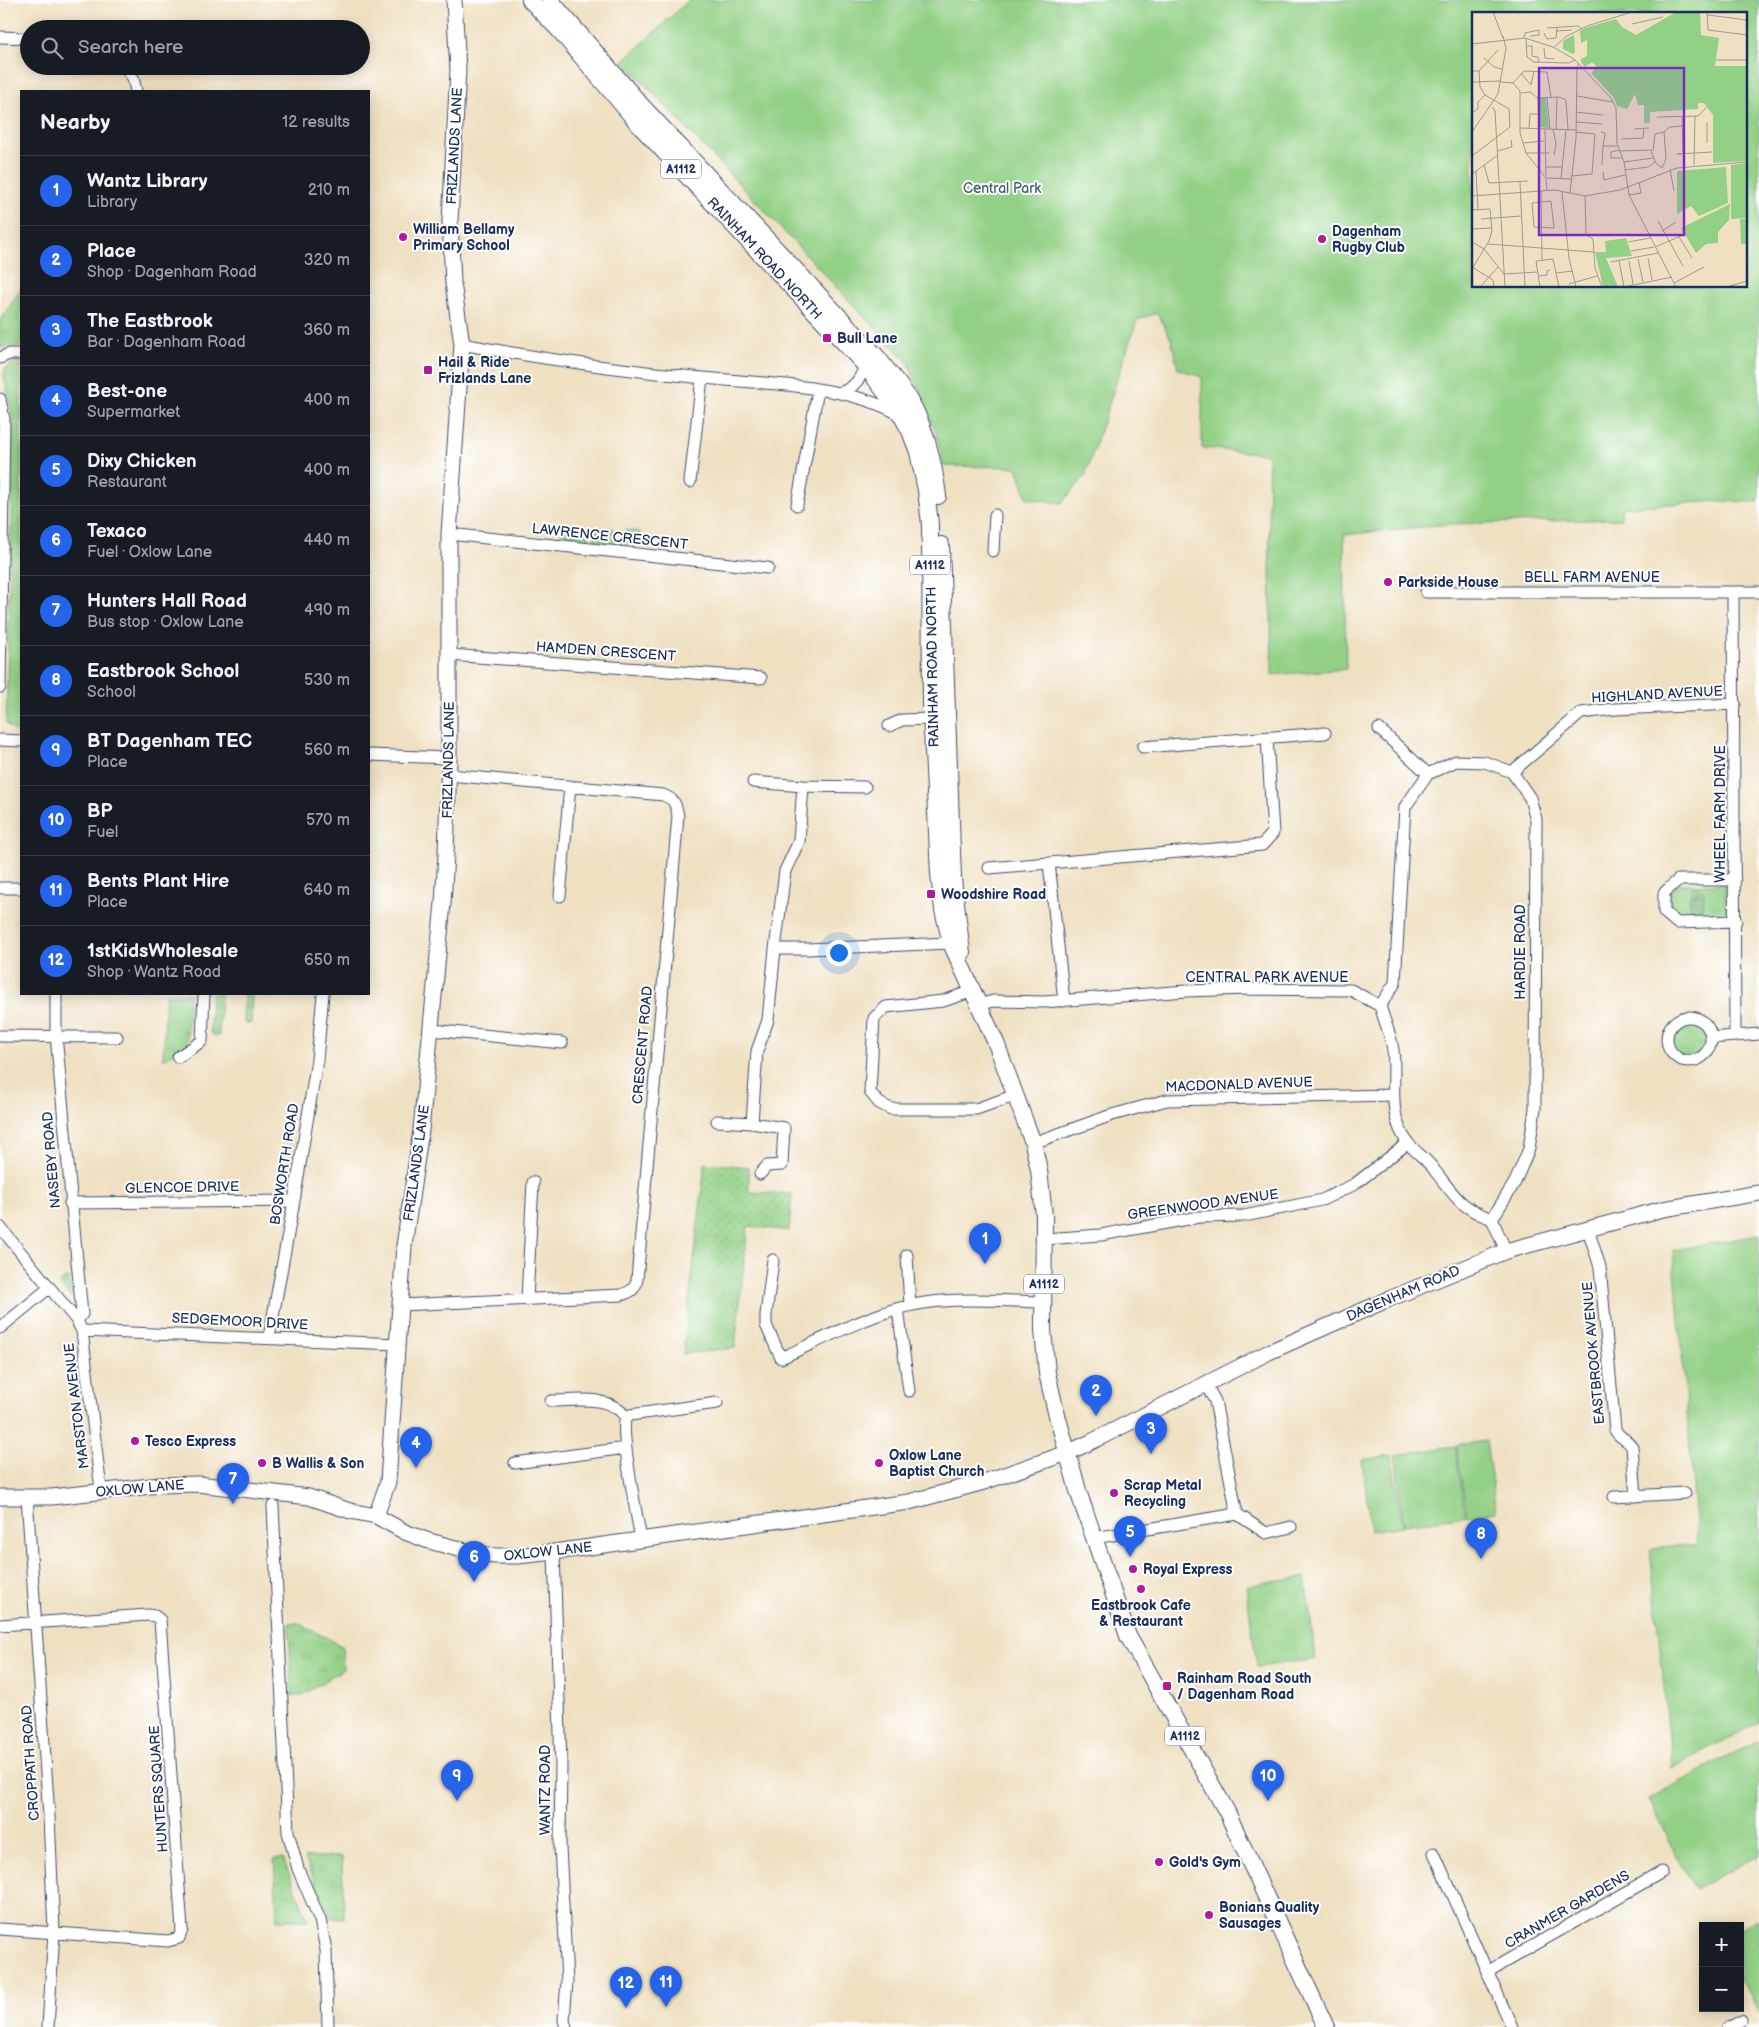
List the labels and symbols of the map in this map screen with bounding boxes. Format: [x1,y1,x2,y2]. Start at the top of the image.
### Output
inset map [1472,12,1746,288]
street label: FRIZLANDS LANE [443,87,466,205]
road number: A1112 [661,160,701,178]
park label: Central Park [963,180,1041,197]
street label: RAINHAM ROAD NORTH [704,194,826,323]
place label: William Bellamy Primary School [413,221,515,254]
place label: Dagenham Rugby Club [1332,223,1405,256]
marker: William Bellamy Primary School [397,231,409,243]
marker: Dagenham Rugby Club [1316,233,1328,245]
place label: Bull Lane [837,330,897,347]
marker: Bull Lane [821,332,833,344]
place label: Hail & Ride Frizlands Lane [438,354,531,387]
marker: Hail & Ride Frizlands Lane [422,364,434,376]
street label: LAWRENCE CRESCENT [531,520,689,553]
road number: A1112 [910,556,950,574]
street label: BELL FARM AVENUE [1524,569,1660,586]
place label: Parkside House [1398,574,1499,591]
marker: Parkside House [1382,576,1394,588]
street label: RAINHAM ROAD NORTH [923,587,942,747]
street label: HAMDEN CRESCENT [535,638,677,665]
street label: HIGHLAND AVENUE [1591,683,1723,706]
street label: FRIZLANDS LANE [439,701,458,819]
street label: WHEEL FARM DRIVE [1712,745,1729,883]
place label: Woodshire Road [941,886,1046,903]
marker: Woodshire Road [925,888,937,900]
street label: HARDIE ROAD [1512,904,1529,1000]
your location [826,940,852,966]
street label: CENTRAL PARK AVENUE [1186,969,1348,986]
street label: CRESCENT ROAD [629,985,656,1105]
street label: MACDONALD AVENUE [1165,1073,1313,1096]
street label: BOSWORTH ROAD [266,1102,303,1226]
street label: FRIZLANDS LANE [400,1104,433,1222]
street label: NASEBY ROAD [39,1111,64,1209]
street label: GLENCOE DRIVE [125,1178,239,1197]
street label: GREENWOOD AVENUE [1127,1185,1280,1224]
pin: 1 [969,1223,1001,1264]
street label: DAGENHAM ROAD [1344,1262,1463,1325]
road number: A1112 [1024,1274,1064,1294]
street label: EASTBROOK AVENUE [1579,1281,1608,1425]
street label: SEDGEMOOR DRIVE [171,1309,309,1334]
street label: MARSTON AVENUE [60,1342,93,1470]
pin: 2 [1080,1375,1112,1416]
pin: 3 [1135,1413,1167,1454]
pin: 4 [400,1427,432,1468]
place label: Tesco Express [145,1433,236,1450]
marker: Tesco Express [129,1435,141,1447]
place label: Oxlow Lane Baptist Church [889,1447,984,1480]
place label: B Wallis & Son [272,1455,365,1472]
marker: B Wallis & Son [256,1457,268,1469]
marker: Oxlow Lane Baptist Church [873,1457,885,1469]
pin: 7 [217,1463,249,1504]
street label: OXLOW LANE [95,1476,185,1501]
place label: Scrap Metal Recycling [1124,1477,1201,1510]
marker: Scrap Metal Recycling [1108,1487,1120,1499]
pin: 5 [1114,1516,1146,1557]
pin: 8 [1465,1518,1497,1559]
street label: OXLOW LANE [503,1538,593,1565]
pin: 6 [458,1541,490,1582]
place label: Royal Express [1143,1561,1233,1578]
marker: Royal Express [1127,1563,1139,1575]
marker: Eastbrook Cafe & Restaurant [1135,1583,1147,1595]
place label: Eastbrook Cafe & Restaurant [1091,1597,1191,1630]
place label: Rainham Road South / Dagenham Road [1177,1670,1311,1703]
marker: Rainham Road South / Dagenham Road [1161,1680,1173,1692]
street label: CROPPATH ROAD [18,1705,43,1821]
street label: HUNTERS SQUARE [146,1725,171,1853]
road number: A1112 [1165,1726,1205,1745]
street label: WANTZ ROAD [537,1745,554,1835]
pin: 9 [441,1760,473,1801]
pin: 10 [1252,1760,1284,1801]
place label: Gold's Gym [1169,1854,1241,1871]
marker: Gold's Gym [1153,1856,1165,1868]
street label: CRANMER GARDENS [1502,1867,1633,1952]
place label: Bonians Quality Sausages [1219,1899,1320,1932]
marker: Bonians Quality Sausages [1203,1909,1215,1921]
pin: 11 [650,1966,682,2007]
pin: 12 [610,1967,642,2008]

